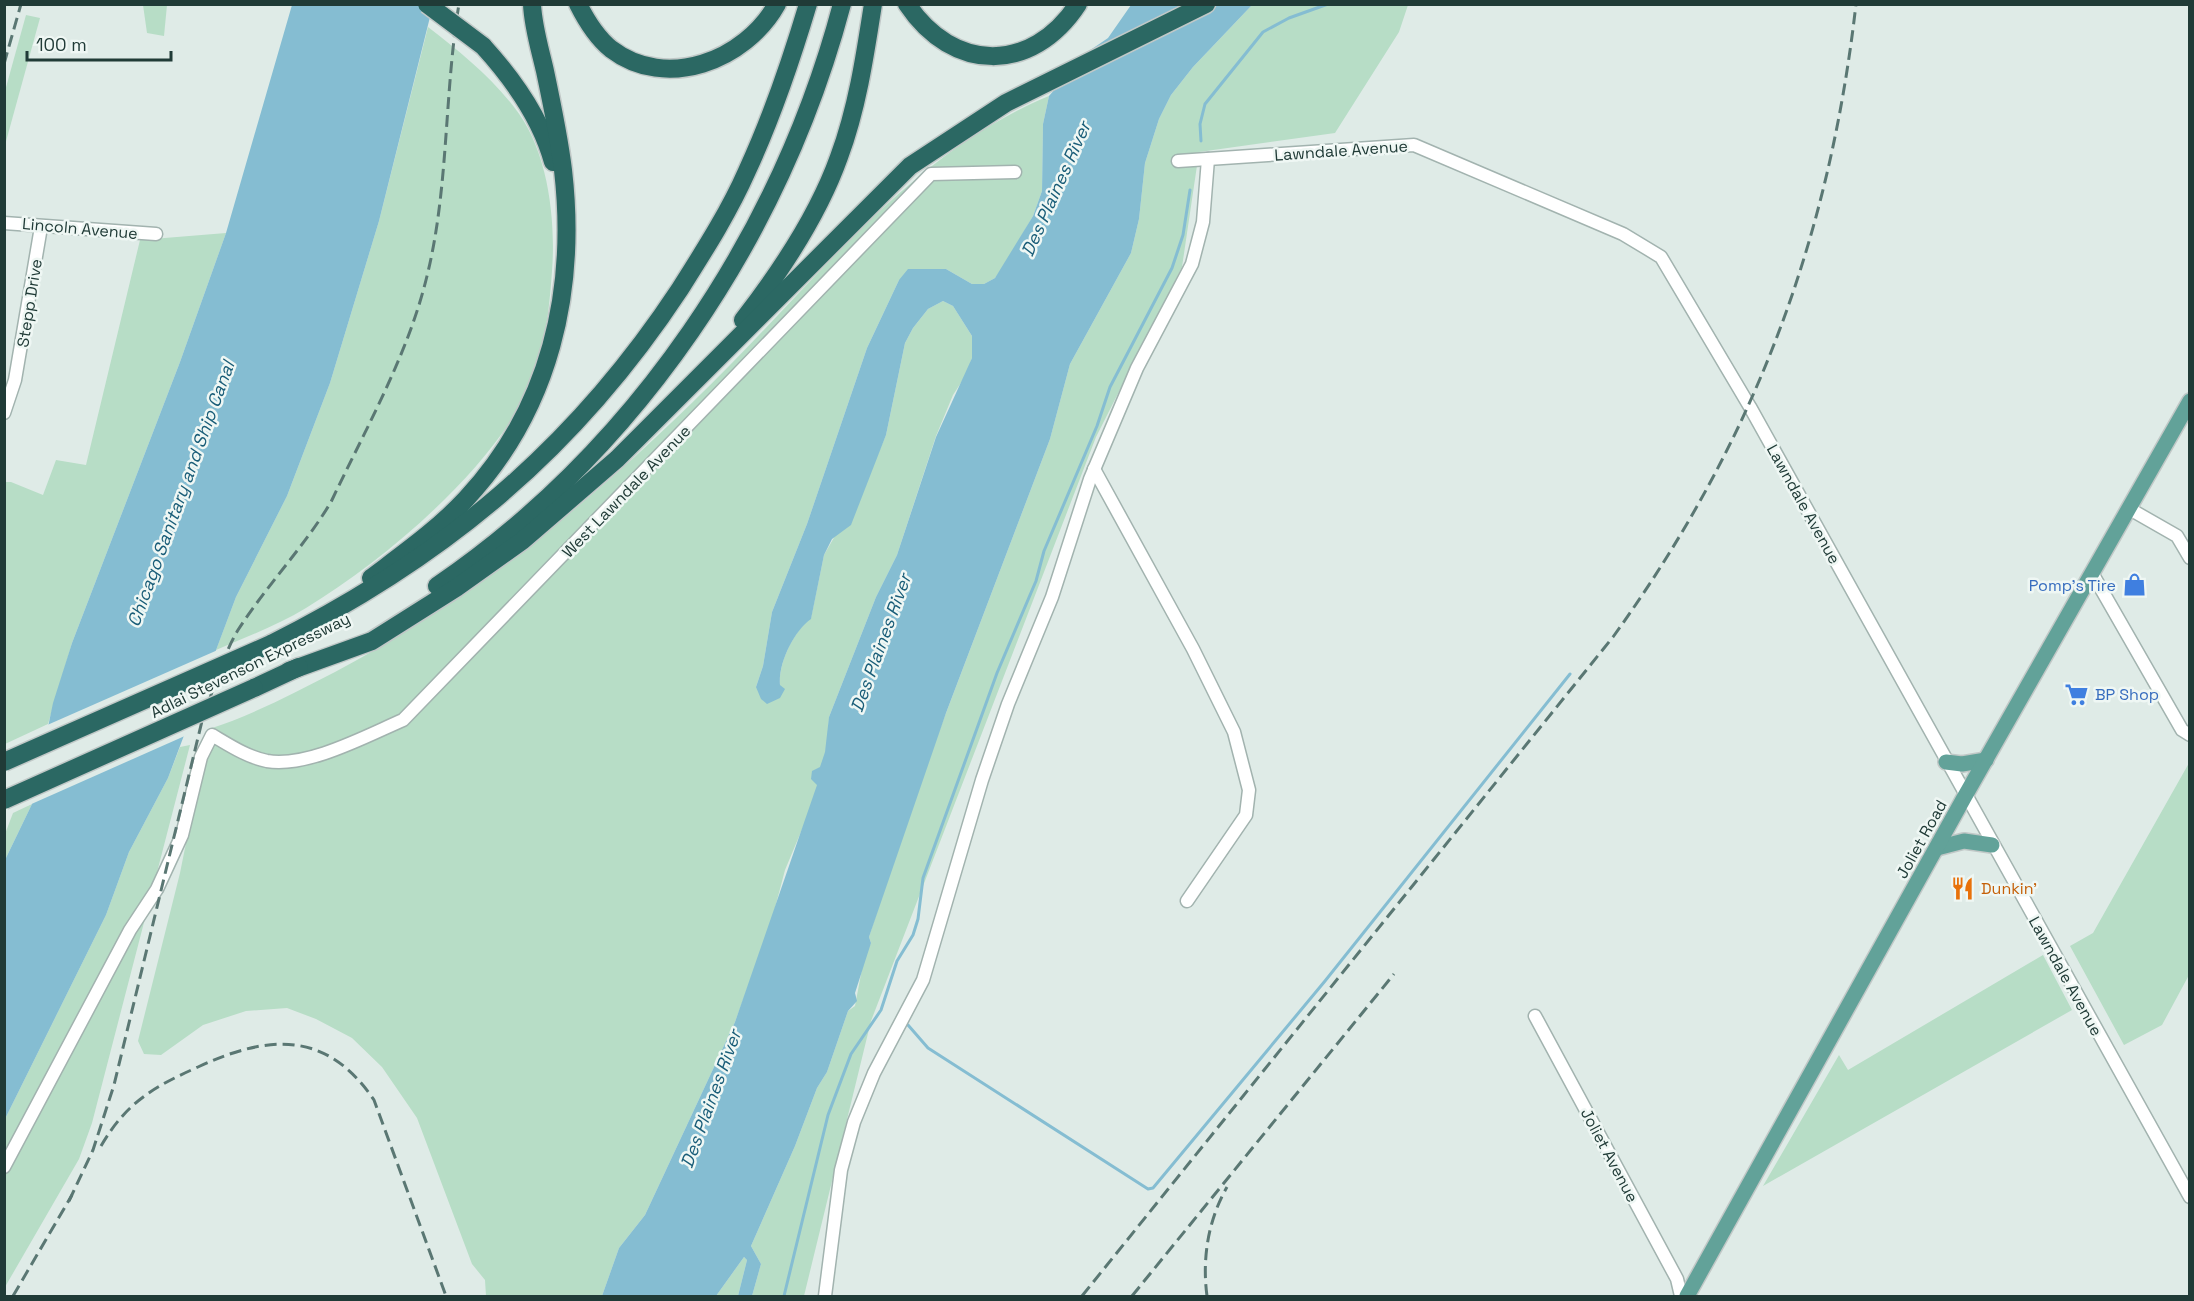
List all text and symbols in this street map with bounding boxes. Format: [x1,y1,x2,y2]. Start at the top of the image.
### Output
scale bar [27,24,171,62]
text: 100 m [36,33,87,56]
water label: Des Plaines River [1016,116,1096,260]
street label: Lawndale Avenue [1274,135,1408,166]
street label: Lincoln Avenue [21,213,139,244]
street label: Stepp Drive [12,257,47,349]
water label: Chicago Sanitary and Ship Canal [122,355,240,630]
street label: West Lawndale Avenue [557,421,695,562]
street label: Lawndale Avenue [1762,441,1845,568]
water label: Des Plaines River [845,569,917,715]
shop icon: Pomp's Tire [2121,572,2147,598]
place label: Pomp's Tire [2029,575,2116,596]
street label: Adlai Stevenson Expressway [147,608,354,723]
supermarket icon: BP Shop [2064,681,2090,707]
place label: BP Shop [2095,684,2159,705]
street label: Joliet Road [1891,796,1952,882]
restaurant icon: Dunkin' [1950,875,1976,901]
place label: Dunkin' [1981,878,2037,899]
street label: Lawndale Avenue [2024,913,2107,1040]
water label: Des Plaines River [675,1025,747,1171]
street label: Joliet Avenue [1576,1105,1643,1206]

